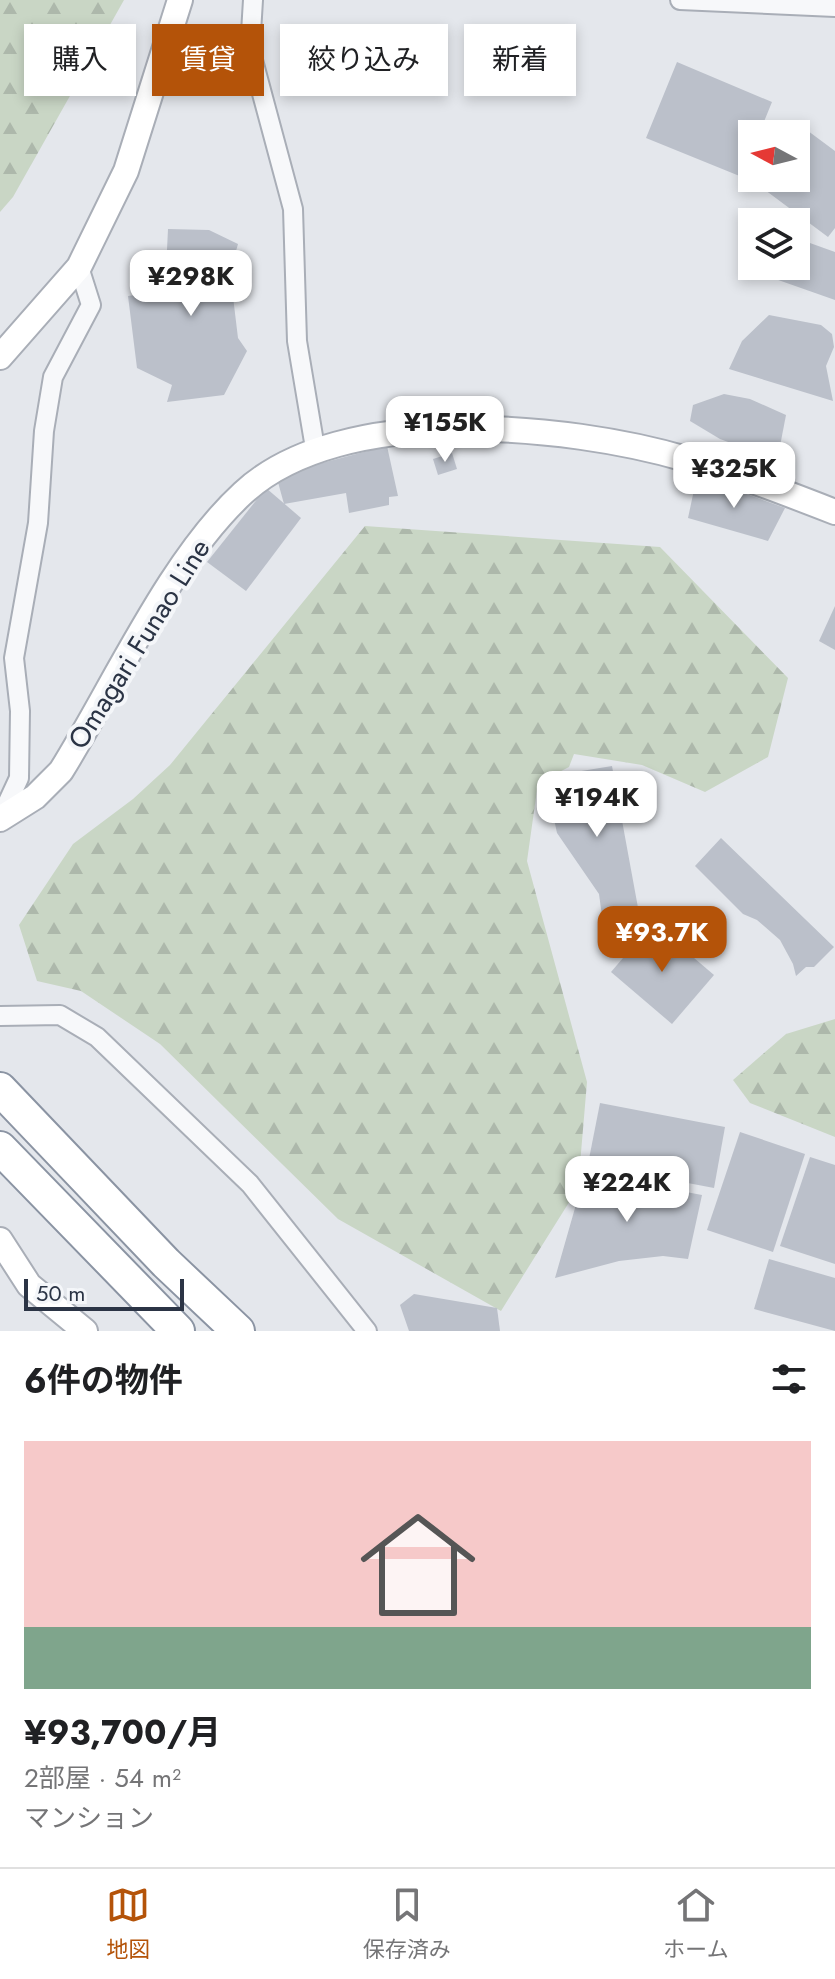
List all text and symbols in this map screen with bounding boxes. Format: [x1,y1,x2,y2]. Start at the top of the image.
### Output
chip: 購入 [24,24,136,96]
chip: 賃貸 [152,24,264,96]
chip: 絞り込み [280,24,448,96]
chip: 新着 [464,24,576,96]
north arrow [738,120,810,192]
map controls [738,120,810,280]
button: layers [738,208,810,280]
pin: ¥298K [135,250,247,318]
text: ¥298K [148,257,234,295]
pin: ¥155K [389,396,501,464]
text: ¥155K [404,403,486,441]
pin: ¥325K [678,442,790,510]
text: ¥325K [691,449,777,487]
street label: Omagari Funao Line [58,531,220,757]
pin: ¥194K [541,771,653,839]
text: ¥194K [555,778,639,816]
pin: ¥93.7K [597,906,727,974]
text: ¥93.7K [616,913,708,951]
pin: ¥224K [571,1156,683,1224]
text: ¥224K [583,1163,671,1201]
scale bar [24,1275,184,1311]
text: 50 m [36,1277,85,1309]
text: 6件の物件 [24,1356,183,1405]
icon: filters [767,1357,811,1401]
icon: home [346,1493,490,1637]
text: ¥93,700/月 [24,1708,221,1757]
text: 2部屋 · 54 m² [24,1759,181,1797]
text: マンション [24,1799,154,1837]
tab: 地図 [106,1883,150,1965]
tab: 保存済み [363,1883,451,1965]
tab: ホーム [663,1883,729,1965]

